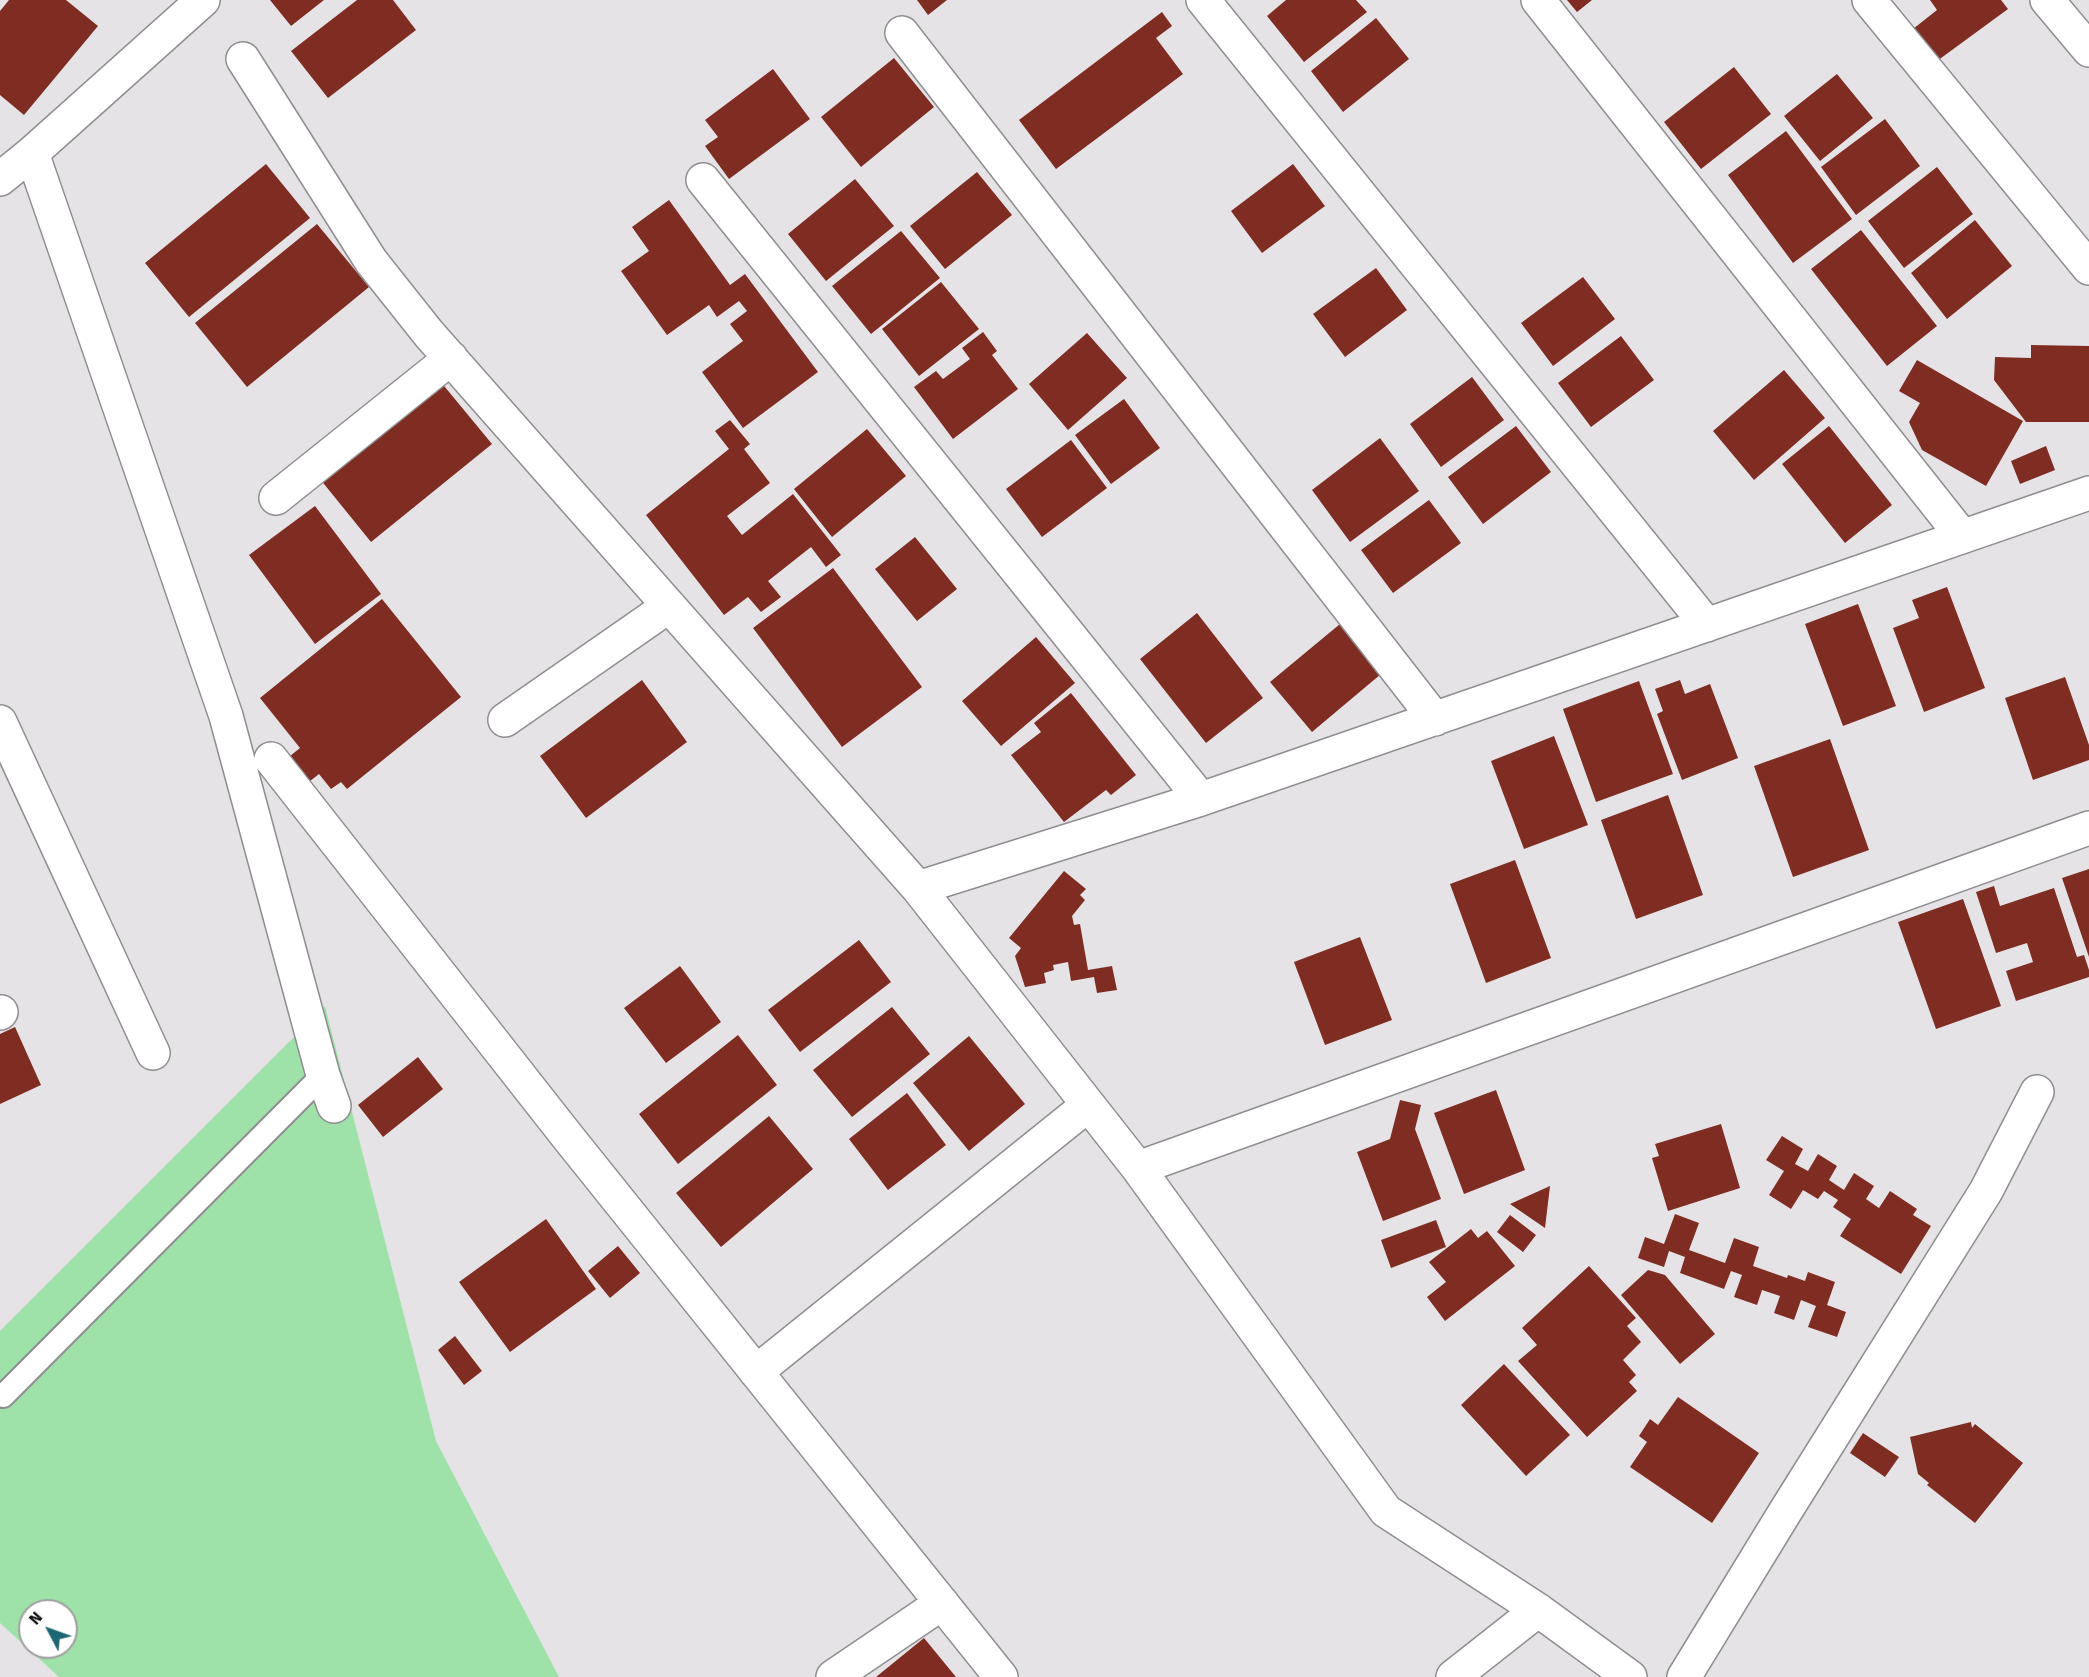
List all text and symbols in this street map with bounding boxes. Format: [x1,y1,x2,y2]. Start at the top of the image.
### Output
north arrow [18,1599,78,1659]
text: N [25,1608,46,1628]

